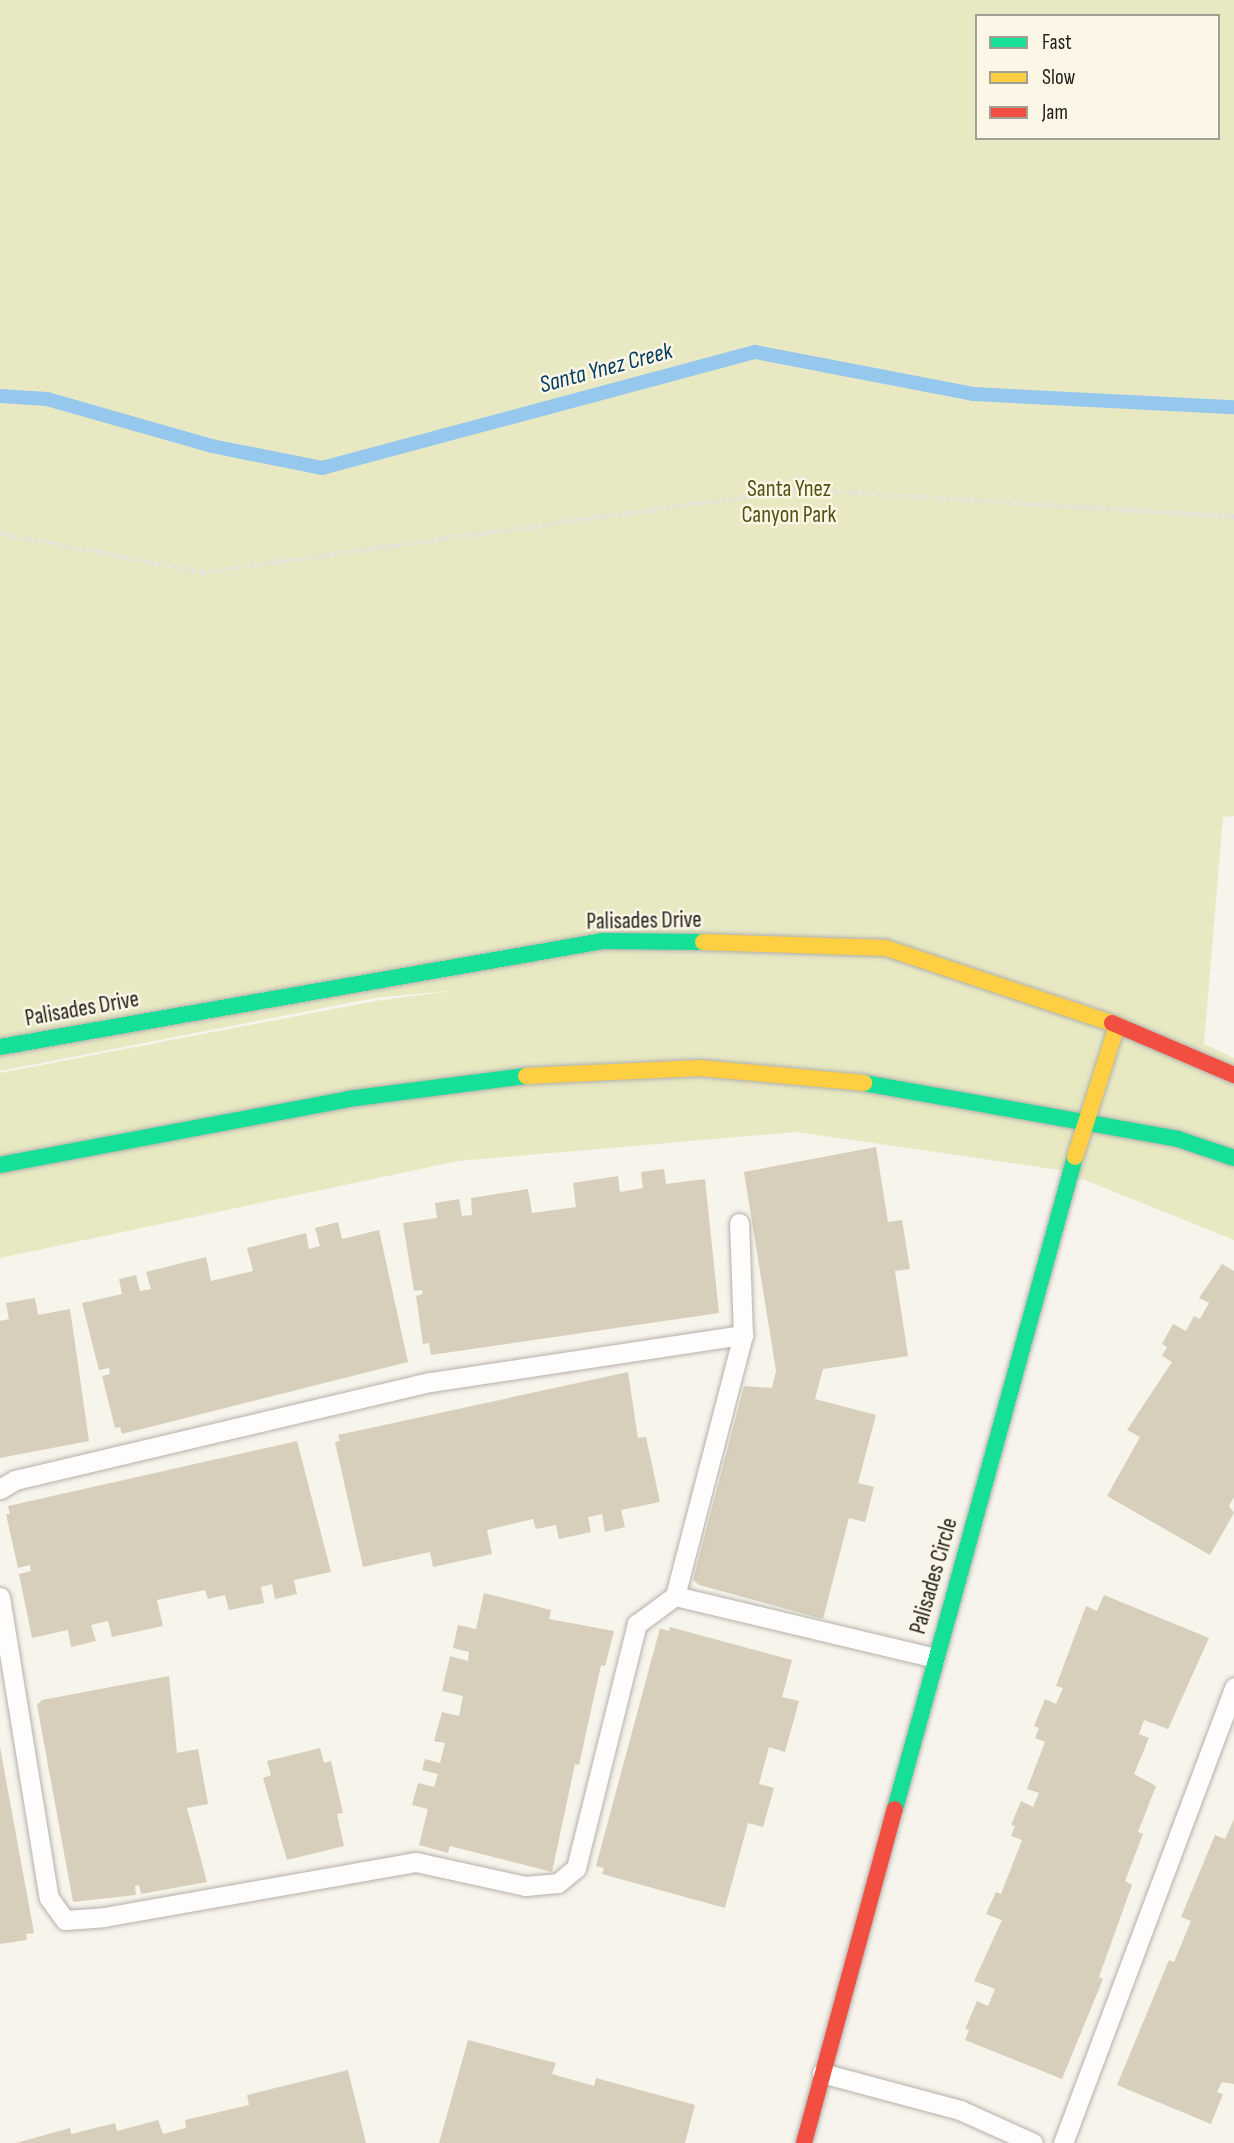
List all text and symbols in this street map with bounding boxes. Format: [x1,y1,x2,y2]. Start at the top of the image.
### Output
legend [975,14,1220,140]
text: Fast [1042,30,1072,55]
text: Slow [1042,65,1075,90]
text: Jam [1042,100,1068,125]
water label: Santa Ynez Creek [536,336,676,400]
park label: Santa Ynez Canyon Park [742,475,836,529]
street label: Palisades Drive [586,906,702,936]
street label: Palisades Drive [23,985,141,1033]
street label: Palisades Circle [904,1515,964,1637]

